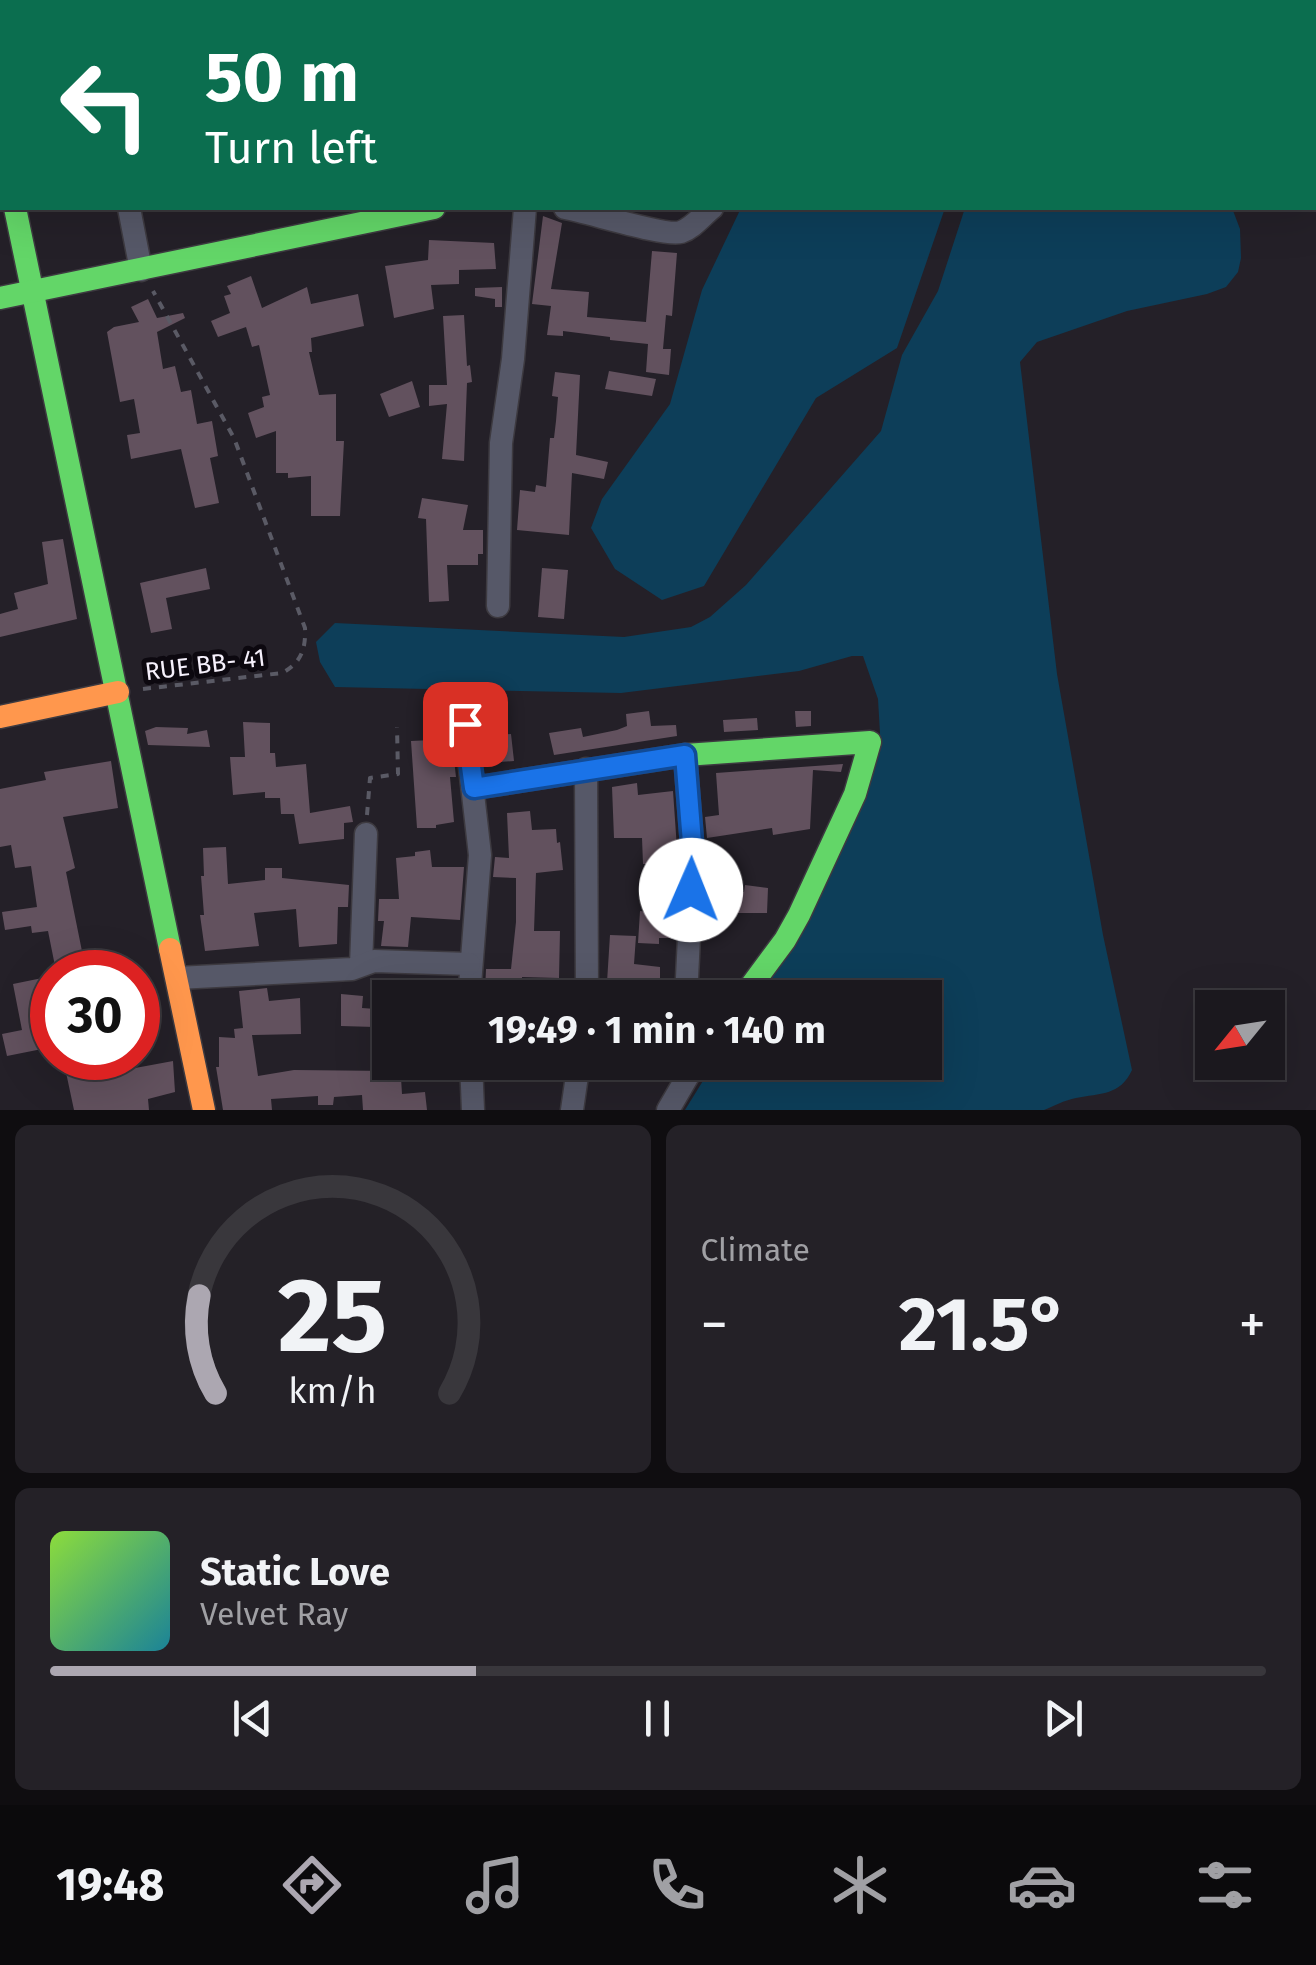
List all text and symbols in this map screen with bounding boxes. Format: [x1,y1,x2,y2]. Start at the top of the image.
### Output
text: 50 m [205,36,359,120]
icon: left [40,40,170,170]
text: Turn left [205,121,377,175]
street label: RUE BB- 41 [143,643,267,687]
pin [423,682,508,767]
icon: arrive [438,697,493,752]
position arrow [639,838,743,942]
speed limit sign: 30 [30,950,160,1080]
north arrow [1195,990,1285,1080]
map controls [1195,990,1285,1080]
text: 19:49 · 1 min · 140 m [488,1007,826,1053]
text: Climate [701,1231,810,1269]
text: 25 [278,1254,388,1379]
text: 21.5° [899,1280,1068,1370]
text: − [701,1292,728,1358]
text: + [1239,1292,1266,1358]
text: km/h [289,1370,377,1412]
text: Static Love [200,1549,390,1595]
text: Velvet Ray [200,1595,348,1633]
icon: previous [225,1691,280,1746]
icon: pause [630,1691,685,1746]
icon: next [1036,1691,1091,1746]
icon: directions [277,1850,347,1920]
icon: music [460,1850,530,1920]
icon: phone [642,1850,712,1920]
icon: climate [825,1850,895,1920]
icon: car [1007,1850,1077,1920]
icon: filters [1190,1850,1260,1920]
text: 19:48 [56,1858,165,1912]

